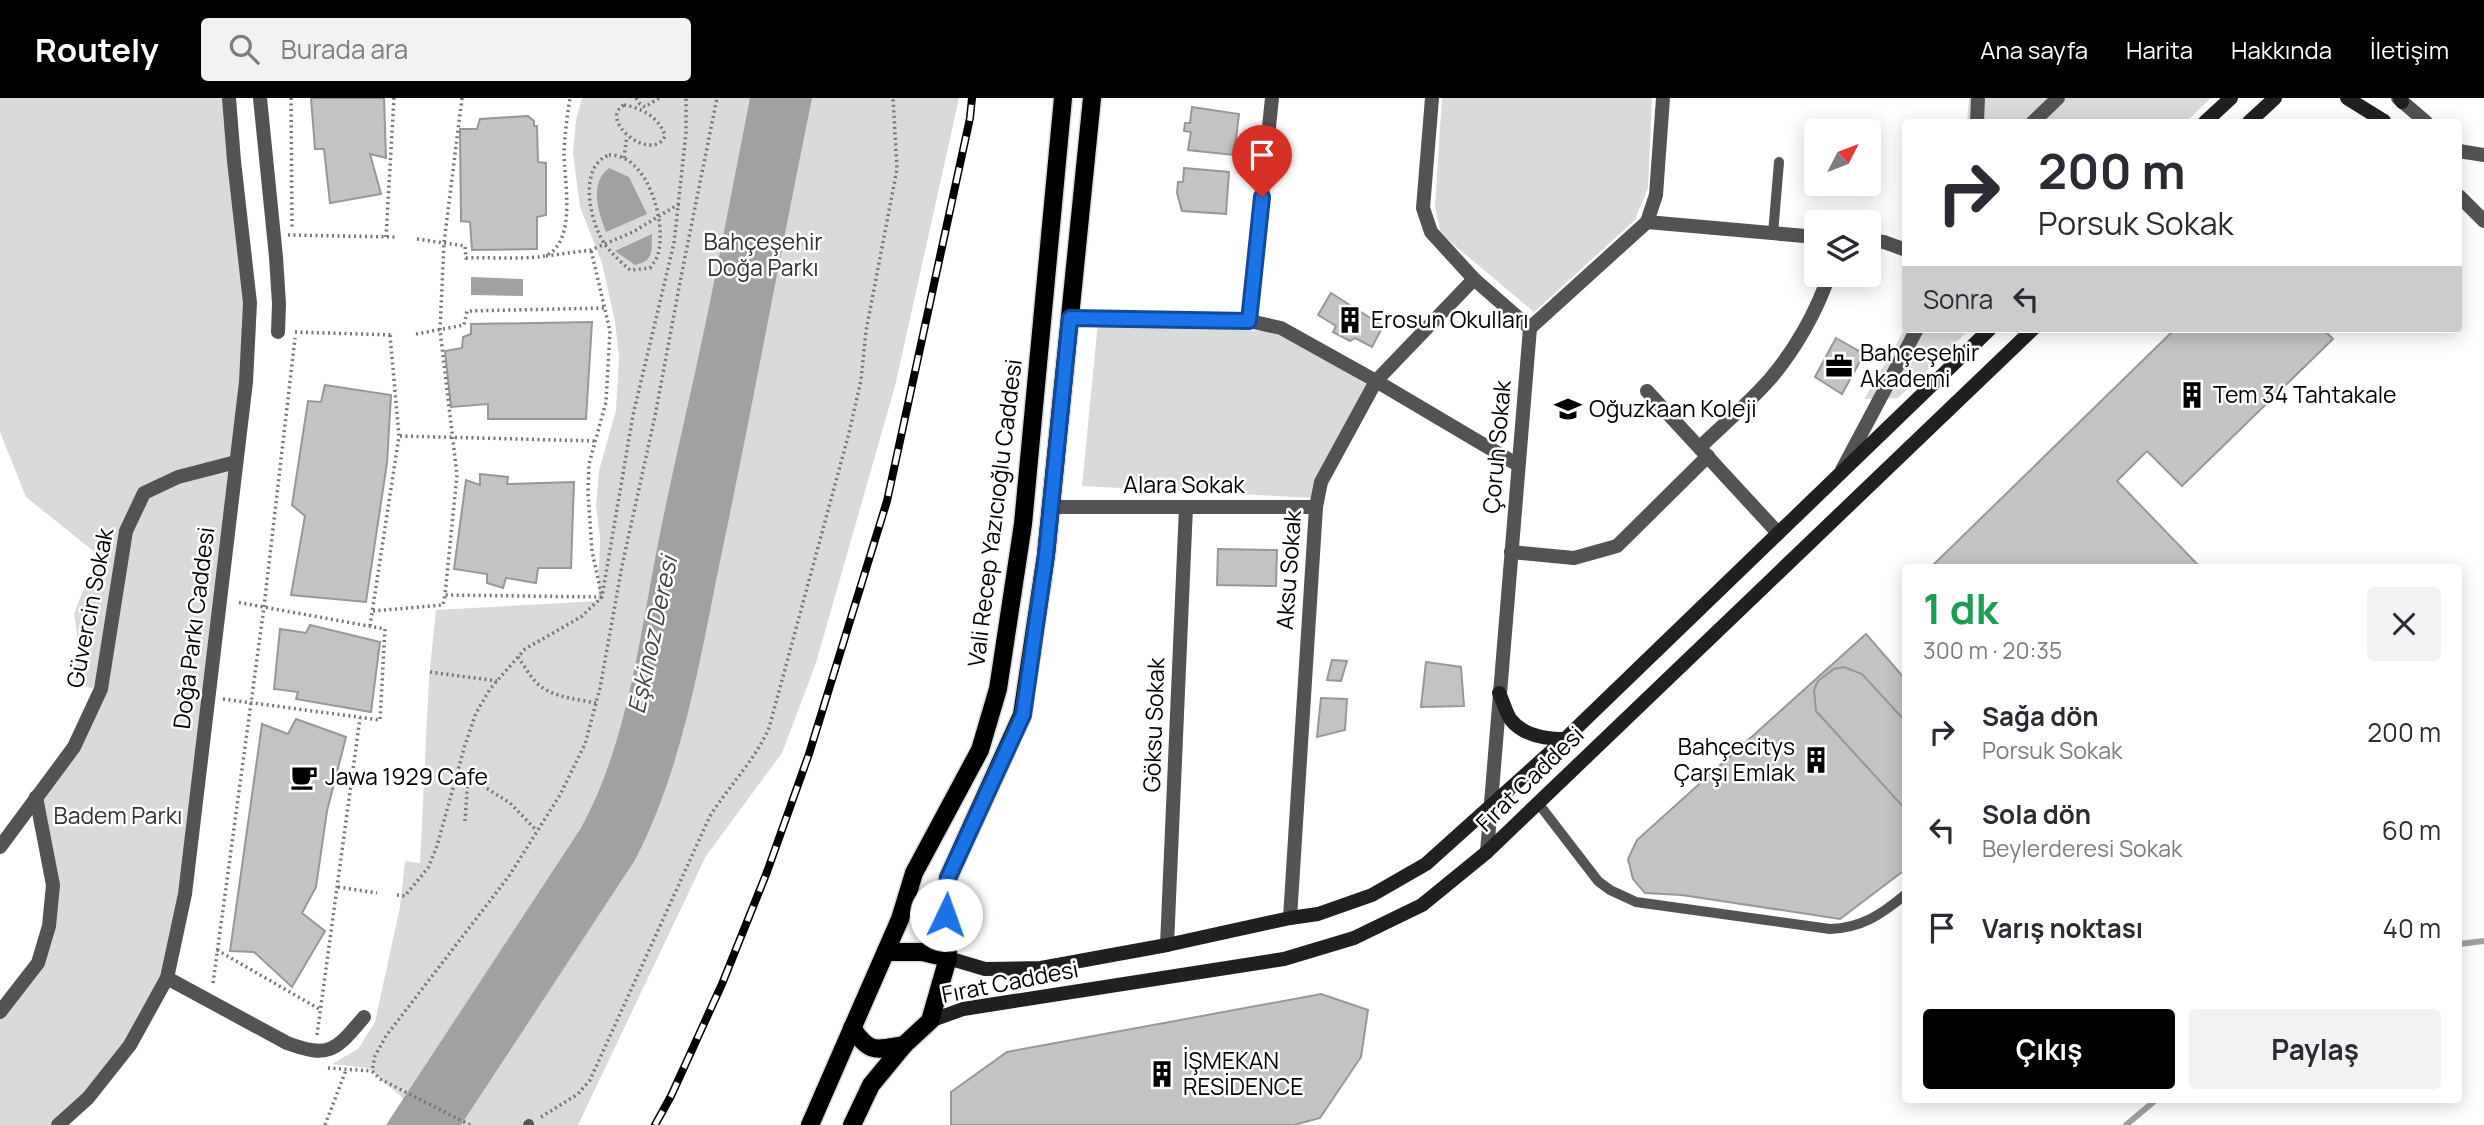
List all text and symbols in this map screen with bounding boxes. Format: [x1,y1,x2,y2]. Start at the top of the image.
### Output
search box [201,18,691,81]
text: Routely [35,27,159,72]
icon: search [225,30,263,68]
text: Burada ara [281,31,408,67]
text: Ana sayfa [1980,33,2088,66]
text: Harita [2126,33,2193,66]
text: Hakkında [2231,33,2332,66]
text: İletişim [2370,33,2449,66]
north arrow [1804,119,1881,196]
map controls [1804,119,1881,287]
pin [1232,125,1292,197]
icon: arrive [1243,136,1281,174]
text: 200 m [2038,137,2186,204]
icon: right [1923,147,2014,238]
text: Porsuk Sokak [2038,201,2233,245]
button: layers [1804,210,1881,287]
park label: Bahçeşehir Doğa Parkı [703,225,823,283]
icon: left [2007,280,2045,318]
text: Sonra [1923,281,1993,317]
place label: Erosun Okulları [1371,303,1529,335]
building icon: Erosun Okulları [1335,305,1365,335]
place label: Bahçeşehir Akademi [1860,336,1979,394]
office icon: Bahçeşehir Akademi [1824,351,1854,381]
street label: Vali Recep Yazıcıoğlu Caddesi [959,357,1029,669]
street label: Çoruh Sokak [1474,378,1518,515]
place label: Tem 34 Tahtakale [2213,378,2397,410]
building icon: Tem 34 Tahtakale [2177,380,2207,410]
place label: Oğuzkaan Koleji [1589,392,1757,424]
school or university icon: Oğuzkaan Koleji [1553,394,1583,424]
street label: Alara Sokak [1123,468,1245,500]
street label: Aksu Sokak [1268,509,1308,631]
street label: Güvercin Sokak [58,525,120,690]
street label: Doğa Parkı Caddesi [165,525,221,731]
water label: Eşkinoz Deresi [619,550,685,716]
text: 1 dk [1923,579,1998,637]
button: close [2367,587,2441,661]
text: 300 m · 20:35 [1923,634,2062,666]
street label: Göksu Sokak [1135,657,1171,793]
text: Sağa dön [1982,698,2099,734]
icon: right [1923,713,1961,751]
text: 200 m [2367,714,2441,750]
street label: Fırat Caddesi [1468,719,1590,838]
place label: Bahçecitys Çarşı Emlak [1674,730,1796,788]
text: Porsuk Sokak [1982,734,2122,766]
building icon: Bahçecitys Çarşı Emlak [1801,745,1831,775]
place label: Jawa 1929 Cafe [325,760,488,792]
cafe icon: Jawa 1929 Cafe [289,762,319,792]
text: Sola dön [1982,796,2091,832]
park label: Badem Parkı [54,799,182,831]
icon: left [1923,811,1961,849]
text: 60 m [2382,812,2441,848]
text: Beylerderesi Sokak [1982,832,2182,864]
position arrow [909,878,983,952]
icon: arrive [1923,909,1961,947]
text: Varış noktası [1982,910,2143,946]
text: 40 m [2383,910,2441,946]
street label: Fırat Caddesi [939,952,1081,1010]
button: Çıkış [1923,1009,2175,1089]
button: Paylaş [2189,1009,2441,1089]
place label: İŞMEKAN RESİDENCE [1183,1044,1303,1102]
building icon: İŞMEKAN RESİDENCE [1147,1059,1177,1089]

